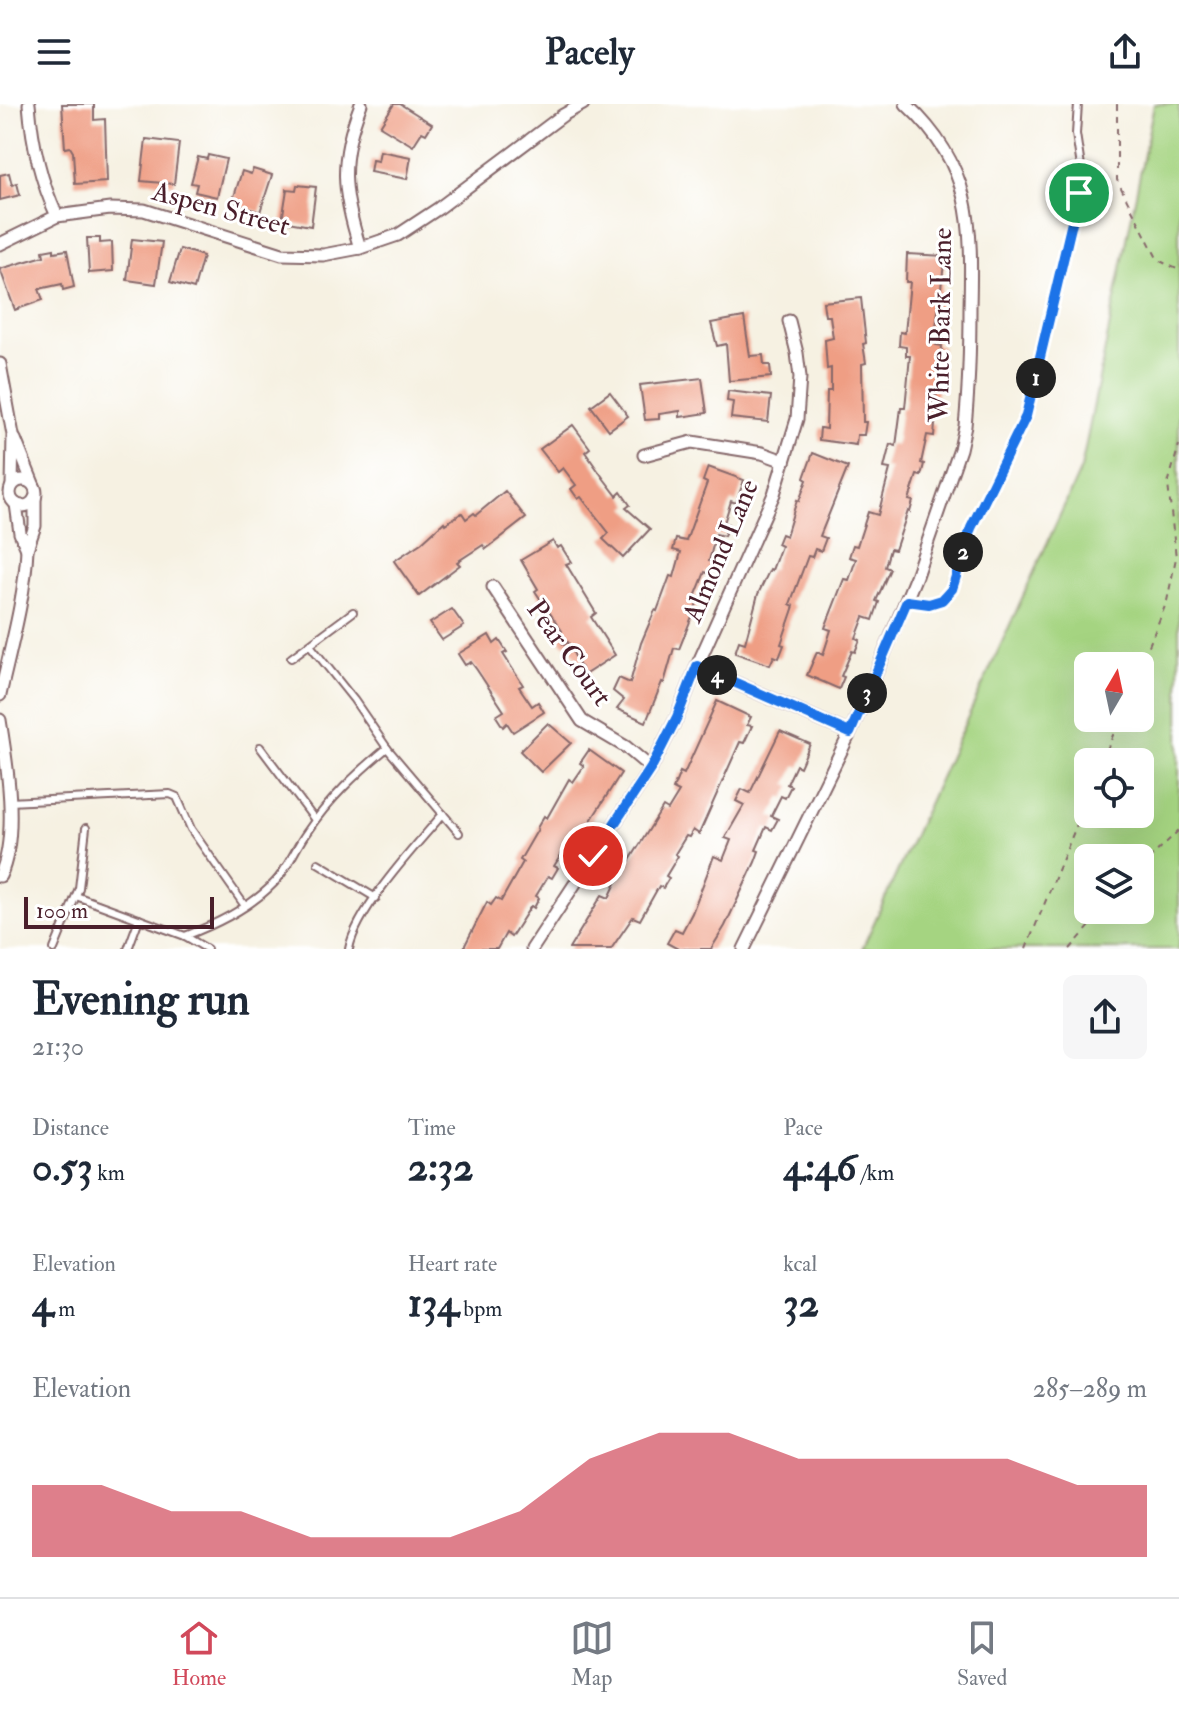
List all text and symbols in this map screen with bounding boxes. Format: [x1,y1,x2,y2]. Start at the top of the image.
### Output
icon: menu [32,30,76,74]
text: Pacely [545,30,634,75]
icon: share [1103,30,1147,74]
pin [1045,159,1113,227]
icon: arrive [1057,171,1101,215]
street label: Aspen Street [147,174,294,244]
street label: White Bark Lane [922,227,960,424]
pin: 1 [1016,358,1056,398]
text: 1 [1032,364,1040,392]
street label: Almond Lane [675,474,767,629]
pin: 2 [943,532,983,572]
text: 2 [957,538,969,566]
street label: Pear Court [519,593,619,713]
north arrow [1074,652,1154,732]
map controls [1074,652,1154,924]
pin: 4 [697,655,737,695]
text: 4 [711,661,723,689]
pin: 3 [847,673,887,713]
text: 3 [863,679,871,707]
button: locate [1074,748,1154,828]
pin [559,822,627,890]
icon: check [571,834,615,878]
button: layers [1074,844,1154,924]
scale bar [24,893,214,929]
text: 100 m [36,897,88,925]
text: Evening run [32,973,250,1028]
button: share [1063,975,1147,1059]
text: 21:30 [32,1031,84,1063]
text: Distance [32,1114,109,1142]
text: Time [408,1114,456,1142]
text: Pace [783,1114,823,1142]
text: 0.53 [32,1142,93,1193]
text: 2:32 [408,1142,473,1193]
text: 4:46 [783,1142,857,1193]
text: km [93,1159,125,1187]
text: /km [857,1159,894,1187]
text: Elevation [32,1250,116,1278]
text: Heart rate [408,1250,497,1278]
text: kcal [783,1250,817,1278]
text: 4 [32,1278,54,1329]
text: 134 [408,1278,459,1329]
text: 32 [783,1278,819,1329]
text: m [54,1295,75,1323]
text: bpm [459,1295,502,1323]
text: Elevation [32,1373,131,1405]
text: 285–289 m [1033,1373,1147,1405]
tab: Home [172,1616,226,1692]
tab: Map [570,1616,614,1692]
tab: Saved [957,1616,1007,1692]

